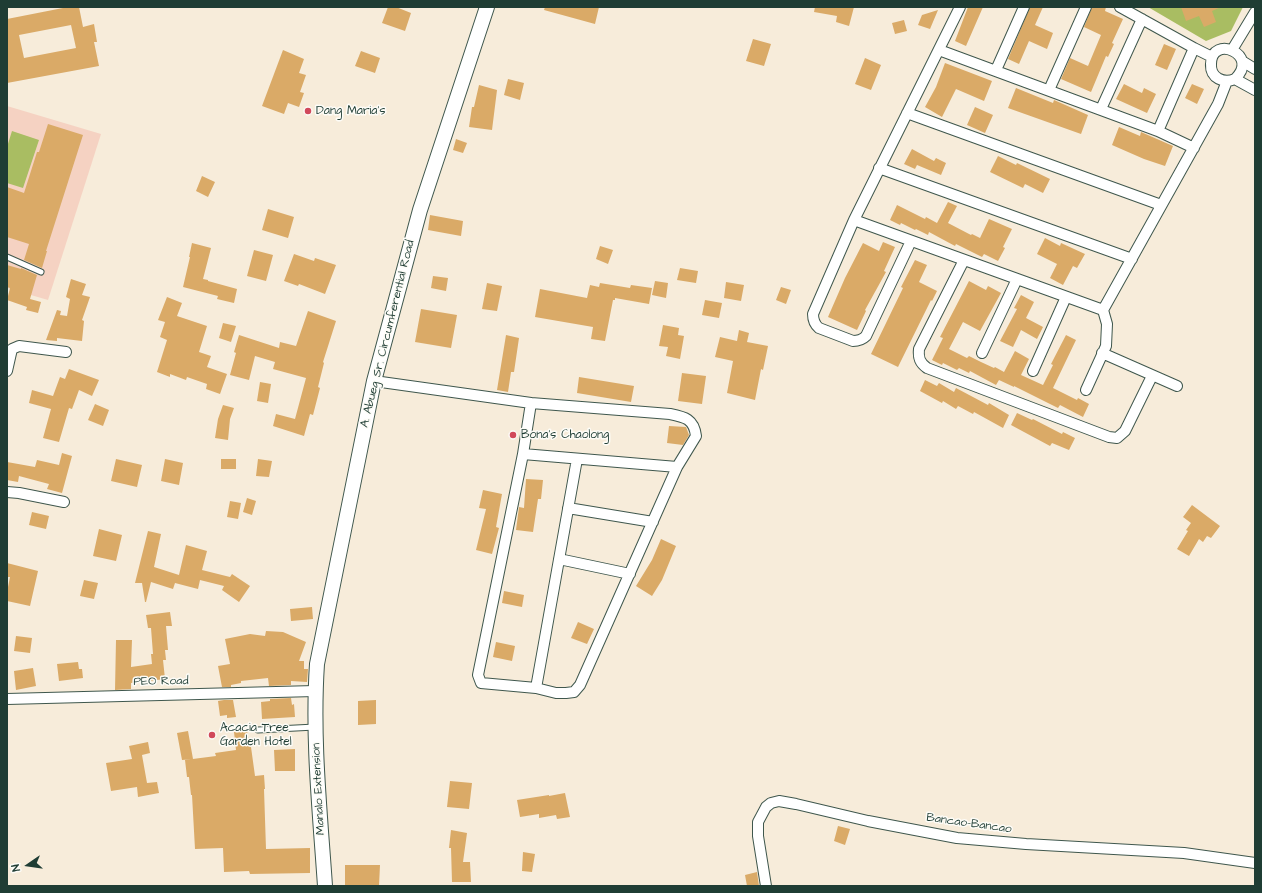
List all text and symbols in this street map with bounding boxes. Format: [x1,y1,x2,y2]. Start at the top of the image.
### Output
place label: Dang Maria's [316,104,385,118]
marker: Dang Maria's [303,106,313,116]
street label: A. Abueg Sr. Circumferential Road [358,239,418,429]
place label: Bona’s Chaolong [521,428,609,442]
marker: Bona’s Chaolong [508,430,518,440]
street label: PEO Road [133,674,189,690]
place label: Acacia Tree Garden Hotel [220,721,292,749]
marker: Acacia Tree Garden Hotel [207,730,217,740]
street label: Manalo Extension [309,743,329,835]
street label: Bancao-Bancao [925,811,1013,837]
north arrow [8,845,48,885]
text: N [8,863,24,873]

